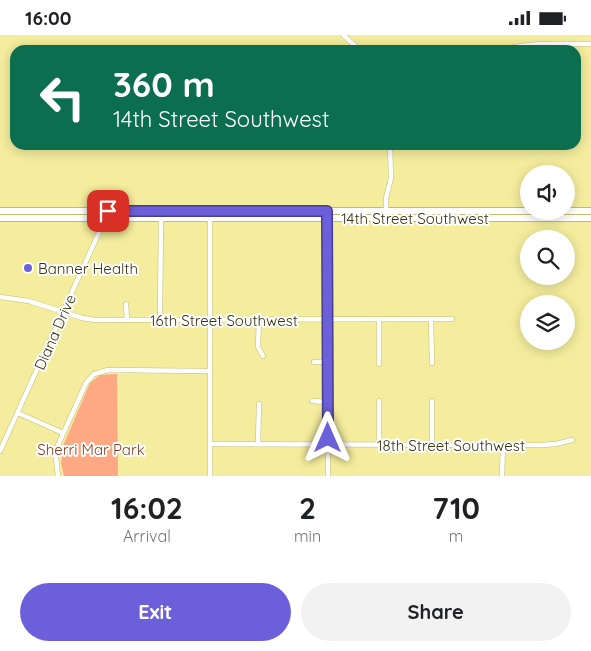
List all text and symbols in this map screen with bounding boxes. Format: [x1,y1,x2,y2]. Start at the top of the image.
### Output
text: 16:00 [25,6,71,30]
text: 360 m [113,62,215,106]
icon: left [30,65,95,130]
text: 14th Street Southwest [113,105,329,133]
map controls [520,165,575,350]
button: sound [520,165,575,220]
pin [87,190,129,232]
icon: arrive [94,197,122,225]
street label: 14th Street Southwest [341,209,489,228]
button: search [520,230,575,285]
place label: Banner Health [38,259,138,278]
marker: Banner Health [22,262,34,274]
street label: Diana Drive [30,291,80,373]
button: layers [520,295,575,350]
street label: 16th Street Southwest [150,311,298,330]
position arrow [301,411,353,463]
street label: 18th Street Southwest [377,436,525,455]
park label: Sherri Mar Park [37,440,145,459]
text: 16:02 [111,489,183,527]
text: 2 [299,489,316,527]
text: 710 [432,489,480,527]
text: Arrival [123,526,171,546]
text: min [294,526,321,546]
text: m [449,526,463,546]
button: Exit [20,583,291,641]
button: Share [301,583,571,641]

